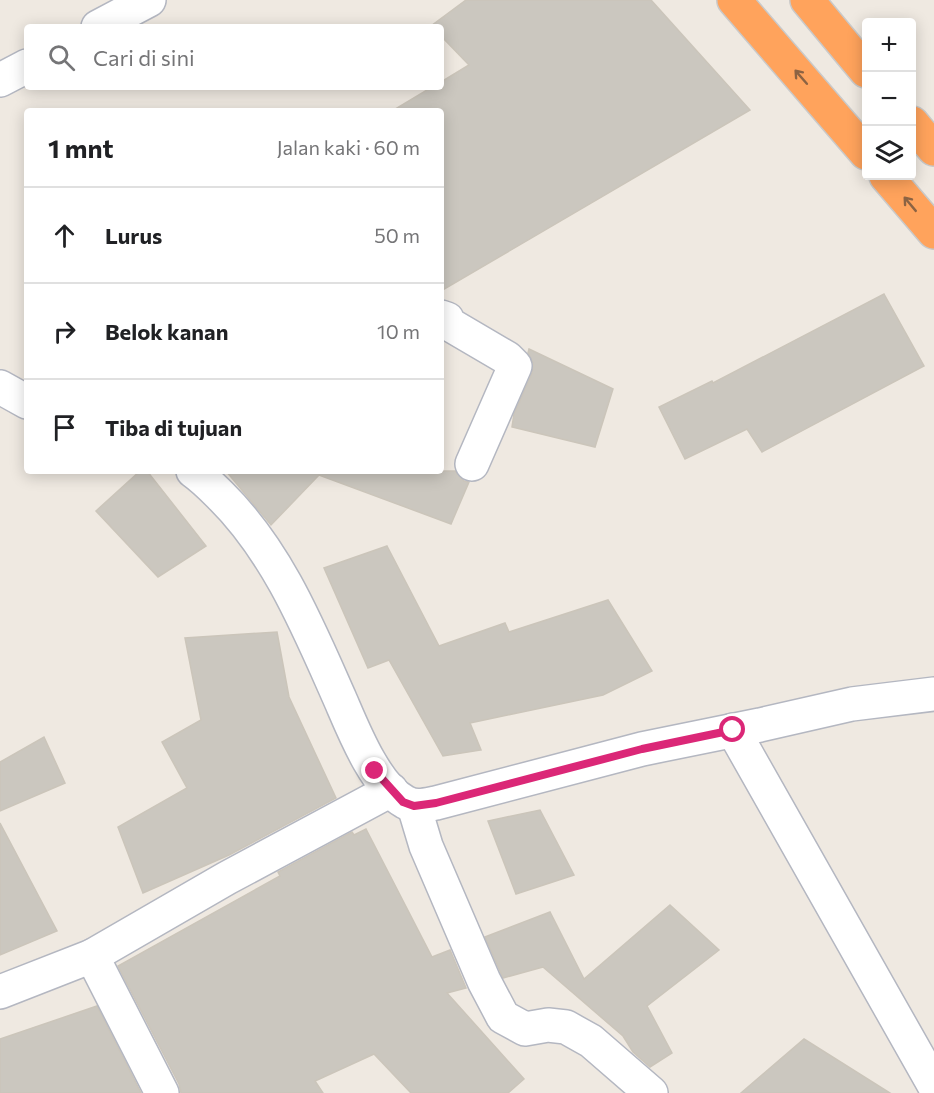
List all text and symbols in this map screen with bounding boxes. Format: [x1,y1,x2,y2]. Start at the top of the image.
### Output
map controls [862,18,916,180]
button: + [862,18,916,72]
search box [24,24,444,90]
icon: search [45,41,78,74]
text: Cari di sini [93,44,195,71]
one-way arrow [794,69,808,84]
button: − [862,72,916,126]
button: layers [862,126,916,180]
text: 1 mnt [48,132,113,163]
text: Jalan kaki · 60 m [277,135,420,159]
one-way arrow [903,197,917,212]
icon: ahead [48,219,81,252]
text: Lurus [105,222,162,249]
text: 50 m [374,223,420,247]
icon: right [48,315,81,348]
text: Belok kanan [105,318,228,345]
text: 10 m [377,319,420,343]
icon: arrive [48,411,81,444]
text: Tiba di tujuan [105,414,242,441]
route start [719,716,745,742]
route end [361,757,387,783]

